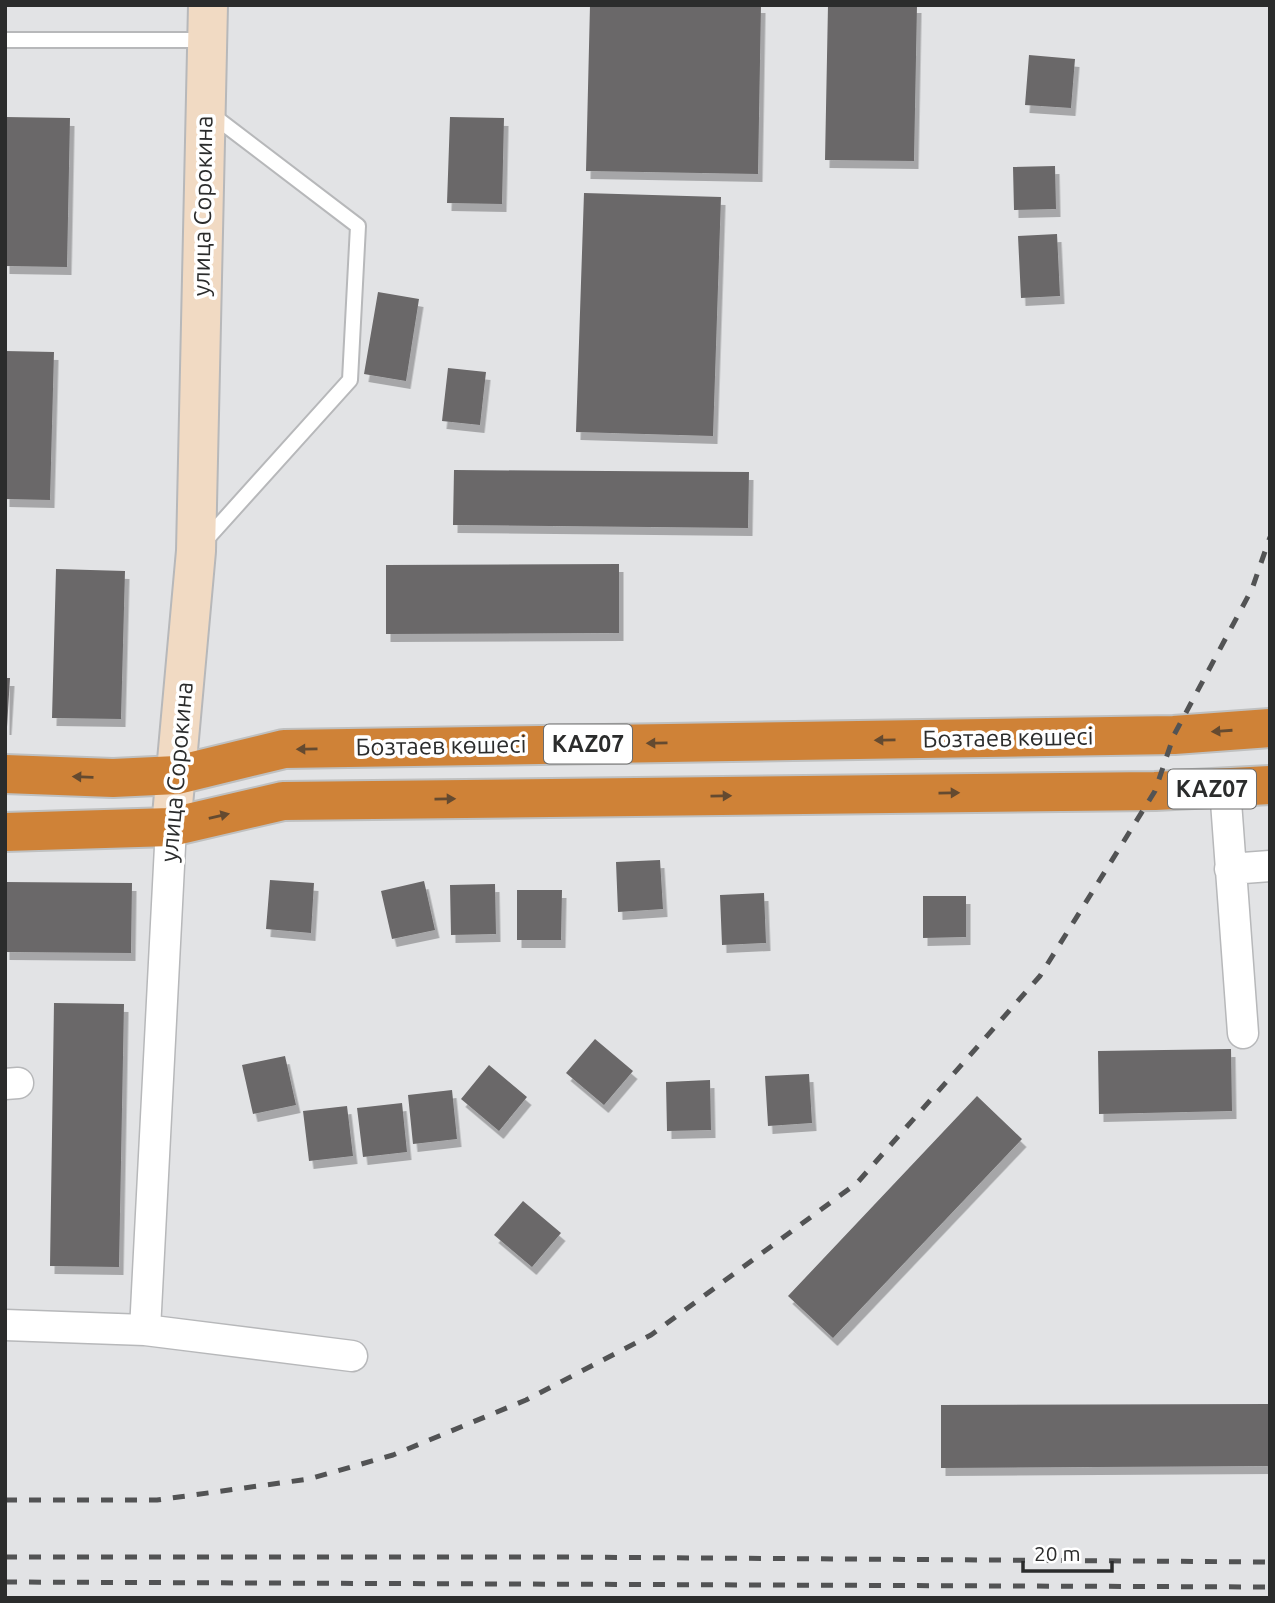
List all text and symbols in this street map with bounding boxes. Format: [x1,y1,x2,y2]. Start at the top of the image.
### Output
street label: улица Сорокина [187,115,218,297]
street label: улица Сорокина [155,681,198,863]
street label: Бозтаев көшесі [922,723,1094,752]
road number: KAZ07 [544,724,632,764]
one-way arrow [1210,726,1232,737]
street label: Бозтаев көшесі [355,731,527,760]
one-way arrow [874,734,896,745]
one-way arrow [646,737,668,749]
one-way arrow [296,743,318,754]
road number: KAZ07 [1168,769,1256,808]
one-way arrow [72,771,94,783]
one-way arrow [938,788,960,799]
one-way arrow [711,790,733,802]
one-way arrow [434,793,456,805]
one-way arrow [208,810,230,821]
scale bar [1023,1530,1112,1574]
text: 20 m [1034,1541,1081,1565]

